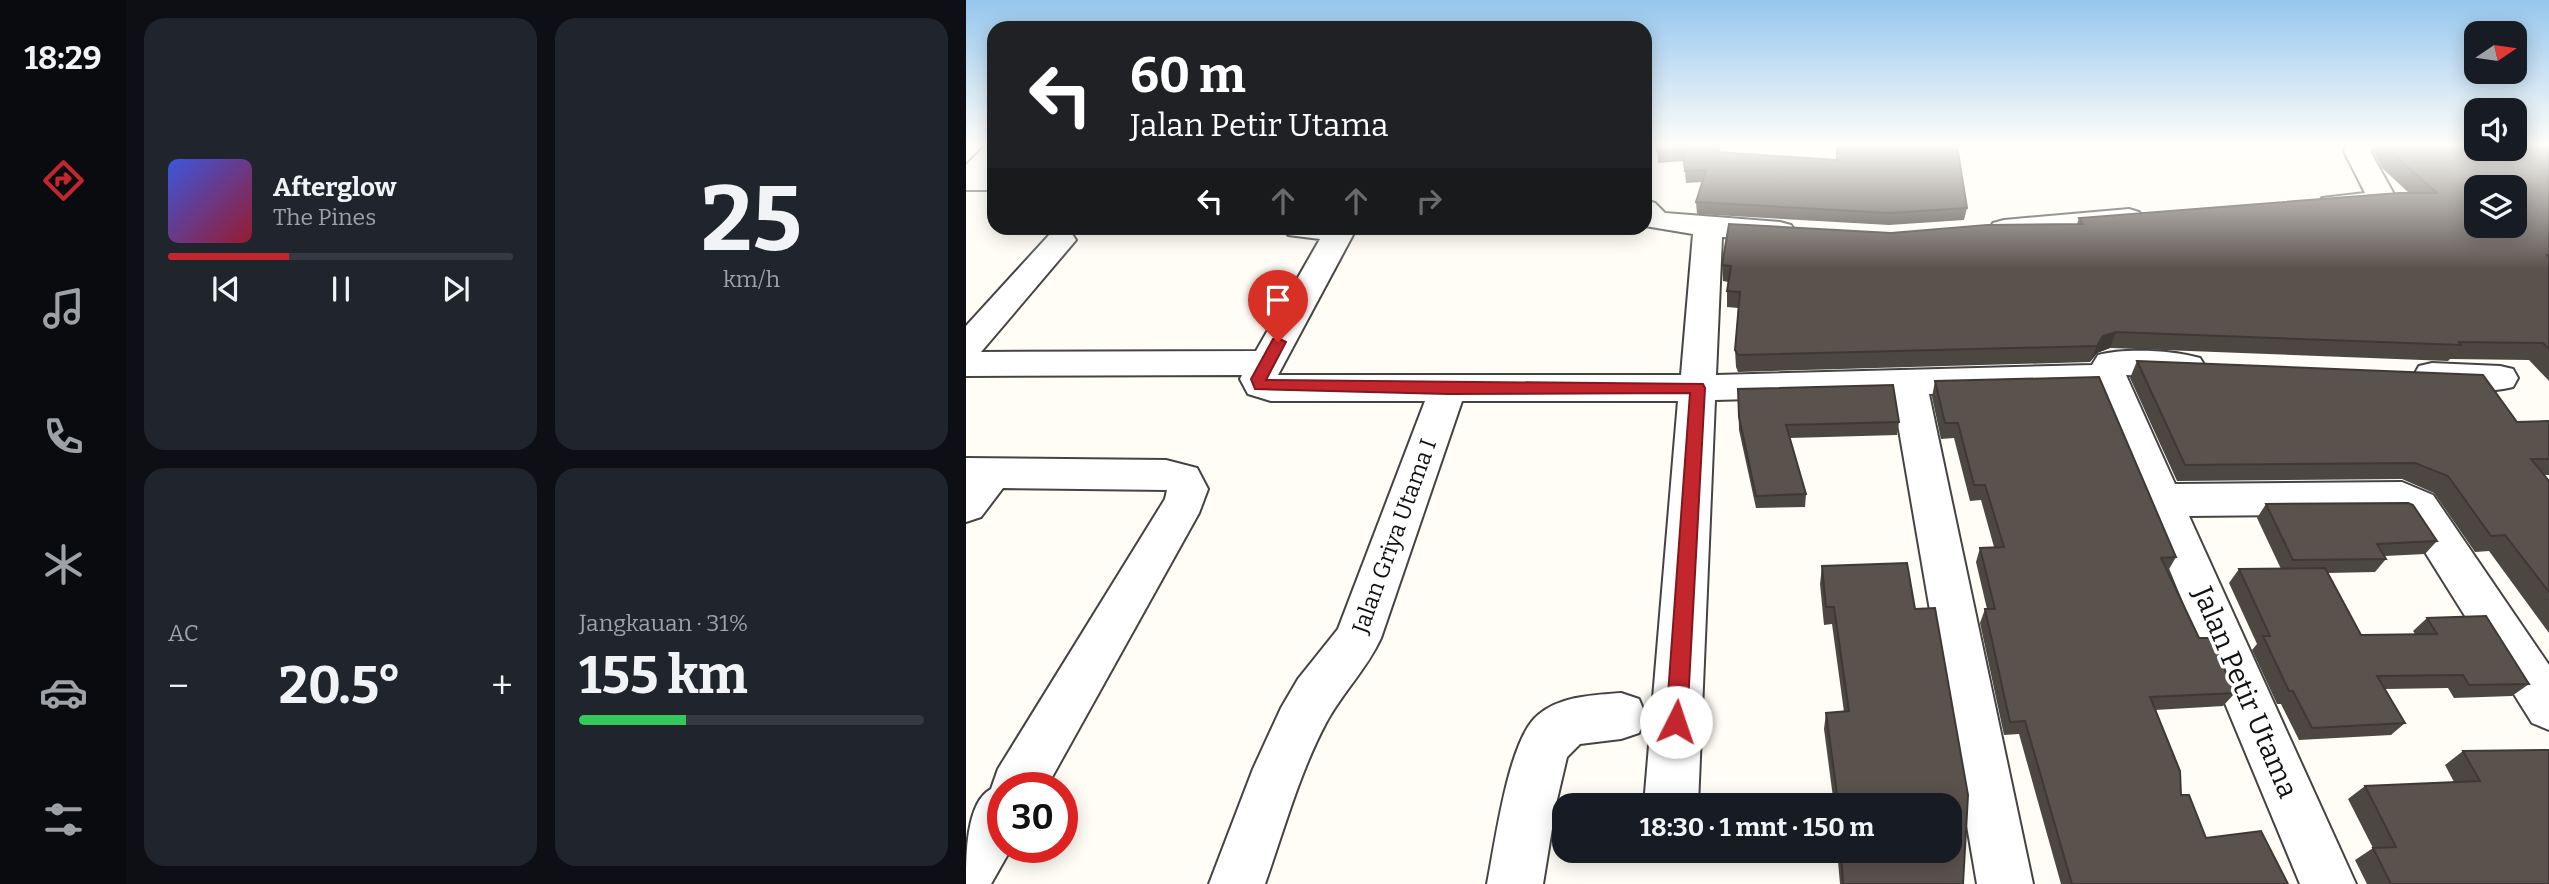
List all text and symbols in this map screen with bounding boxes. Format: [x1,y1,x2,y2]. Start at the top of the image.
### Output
north arrow [2464,21,2527,84]
map controls [2464,21,2527,238]
text: 18:29 [24,39,102,77]
text: 60 m [1130,46,1246,105]
icon: left [1015,49,1106,140]
button: sound [2464,98,2527,161]
text: Jalan Petir Utama [1130,106,1389,144]
icon: directions [39,156,88,205]
text: 25 [701,165,802,274]
text: Afterglow [273,172,396,203]
button: layers [2464,175,2527,238]
icon: left [1191,182,1229,220]
icon: ahead [1264,182,1302,220]
icon: ahead [1337,182,1375,220]
icon: right [1410,182,1448,220]
text: The Pines [273,203,376,231]
text: km/h [723,265,780,293]
icon: previous [207,270,245,308]
icon: pause [322,270,360,308]
icon: next [437,270,475,308]
pin [1248,270,1308,342]
icon: arrive [1259,281,1297,319]
icon: music [39,284,88,333]
icon: phone [39,412,88,461]
street label: Jalan Griya Utama I [1345,435,1442,638]
icon: climate [39,540,88,589]
street label: Jalan Petir Utama [2186,581,2305,803]
text: Jangkauan · 31% [579,609,748,637]
text: AC [168,619,199,647]
text: 155 km [579,644,748,707]
text: 20.5° [279,654,402,717]
text: − [168,663,189,709]
text: + [491,663,513,709]
icon: car [39,668,88,717]
position arrow [1639,685,1713,759]
speed limit sign: 30 [987,772,1078,863]
icon: filters [39,795,88,844]
text: 18:30 · 1 mnt · 150 m [1640,812,1874,843]

